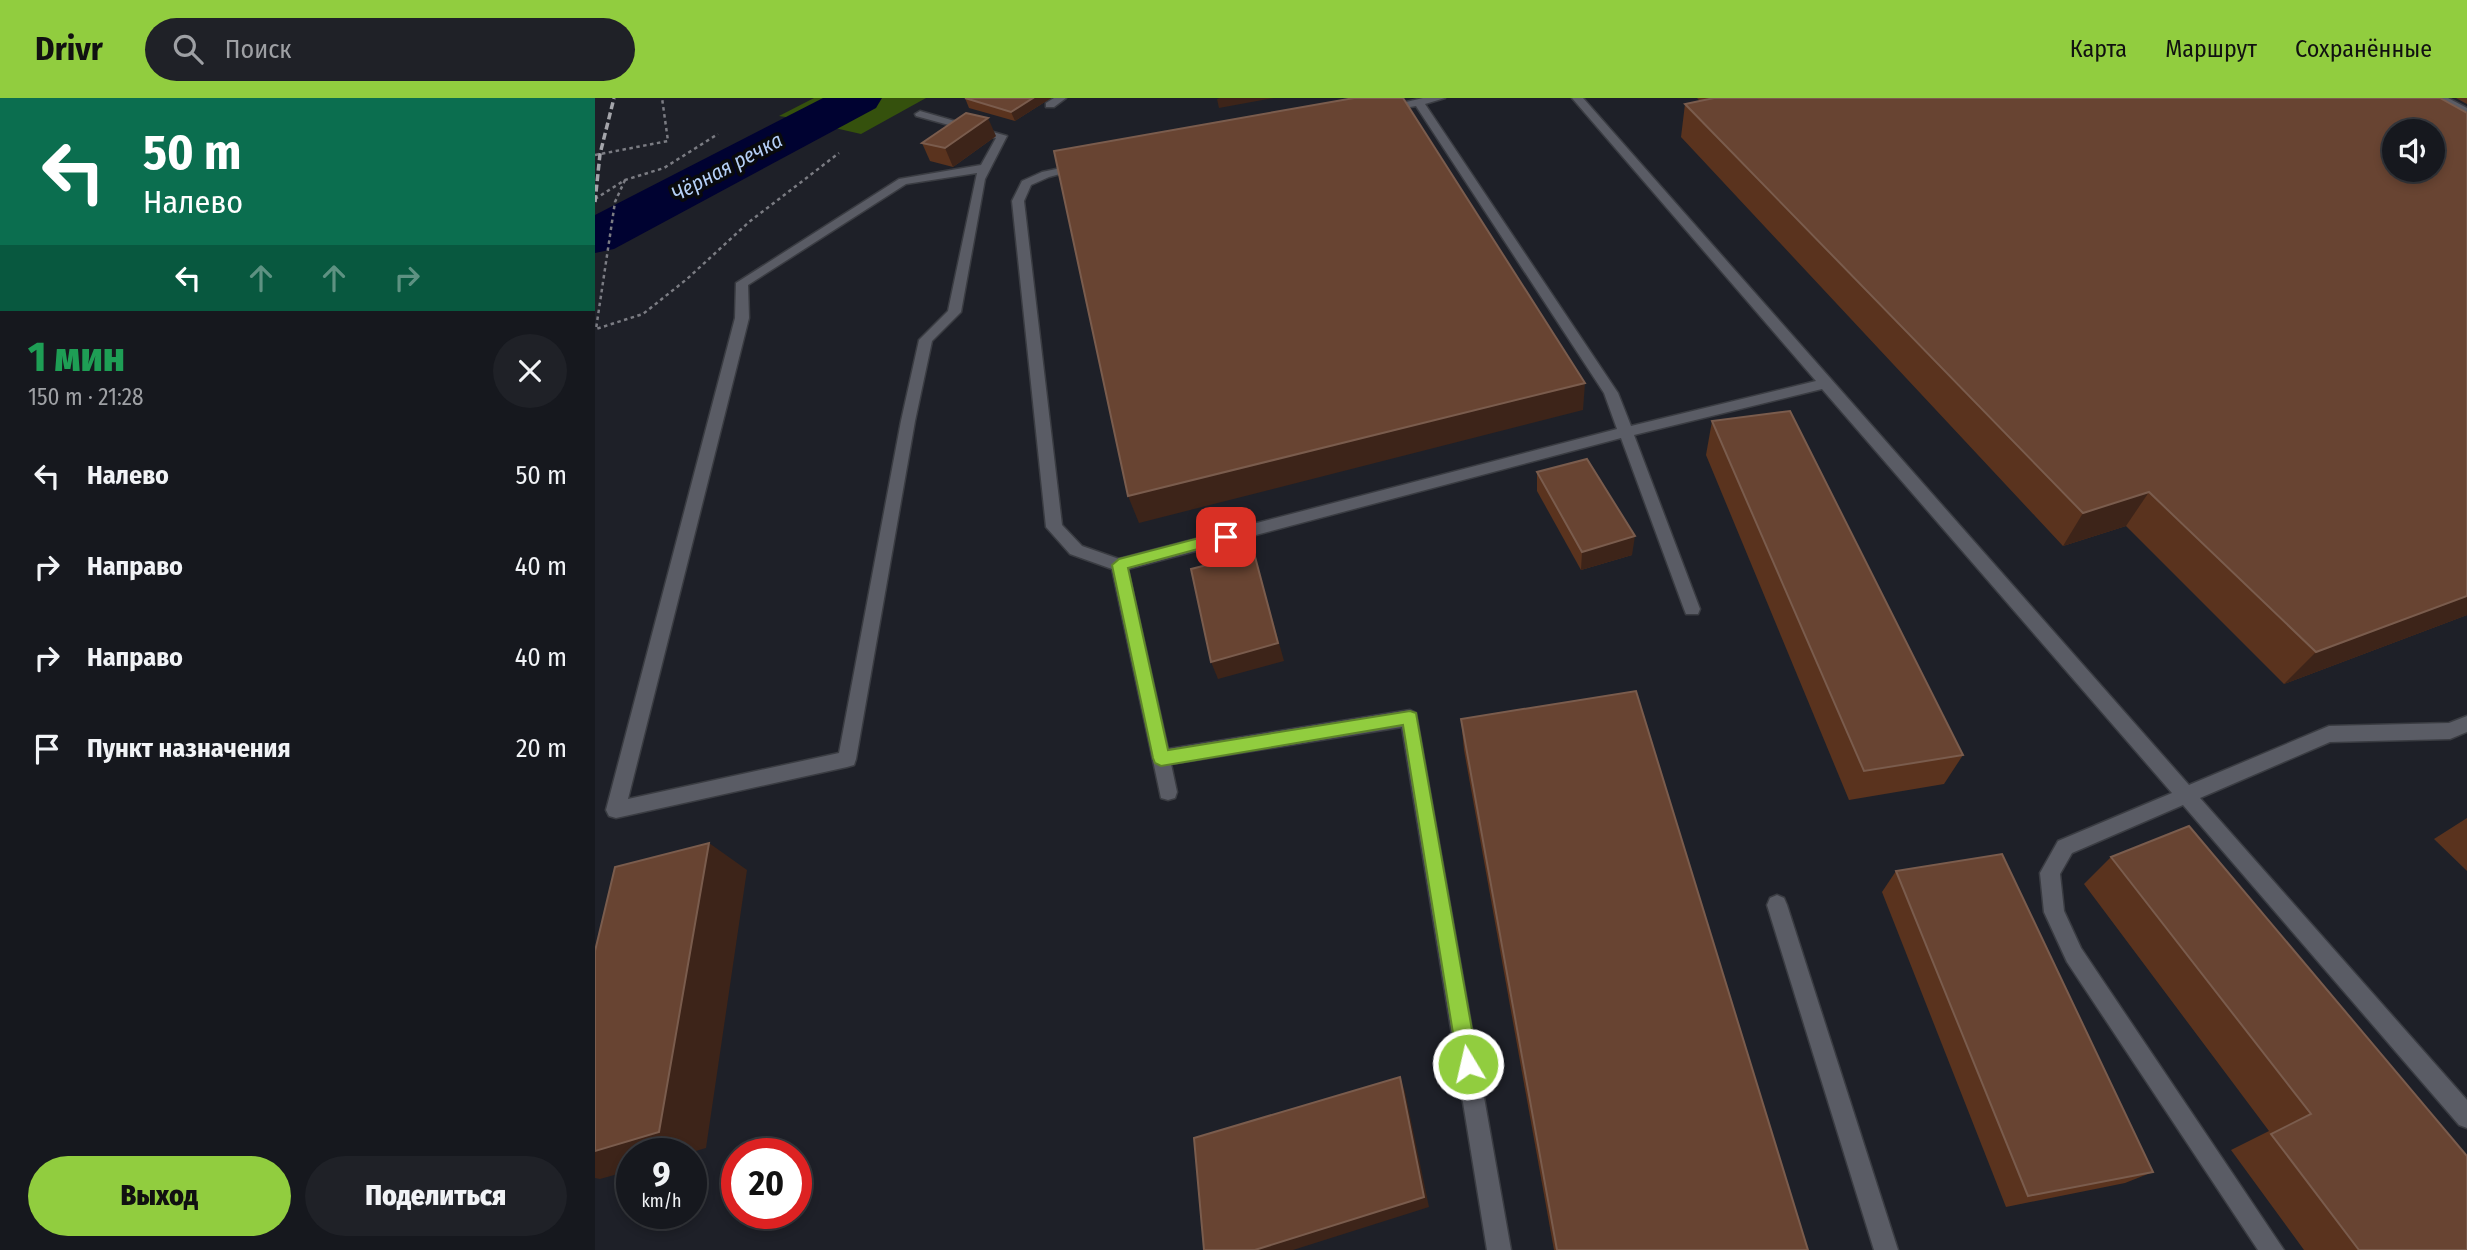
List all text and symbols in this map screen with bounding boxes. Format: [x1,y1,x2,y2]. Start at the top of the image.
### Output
search box [145,18,635,81]
text: Drivr [35,29,103,69]
icon: search [169,30,207,68]
text: Поиск [225,34,292,65]
text: Карта [2070,35,2127,63]
text: Маршрут [2165,35,2257,63]
text: Сохранённые [2295,35,2432,63]
map controls [2382,119,2445,182]
button: sound [2382,119,2445,182]
text: 50 m [143,123,241,182]
icon: left [28,126,119,217]
water label: Чёрная речка [667,127,787,207]
text: Налево [143,183,243,221]
icon: left [169,259,207,297]
icon: ahead [242,259,280,297]
icon: ahead [315,259,353,297]
icon: right [388,259,426,297]
text: 1 мин [28,332,125,382]
button: close [493,334,567,408]
text: 150 m · 21:28 [28,383,143,411]
icon: left [28,457,66,495]
text: Налево [87,460,169,491]
text: 50 m [515,460,567,491]
pin [1196,507,1256,567]
icon: arrive [1207,518,1245,556]
icon: right [28,548,66,586]
text: Направо [87,551,183,582]
text: 40 m [515,551,567,582]
icon: right [28,639,66,677]
text: Направо [87,642,183,673]
text: 40 m [515,642,567,673]
icon: arrive [28,730,66,768]
text: Пункт назначения [87,733,291,764]
text: 20 m [516,733,567,764]
position arrow [1431,1027,1505,1101]
speed limit sign: 20 [721,1138,812,1229]
text: 9 [652,1153,671,1195]
button: Выход [28,1156,291,1236]
button: Поделиться [305,1156,567,1236]
text: km/h [641,1190,682,1212]

